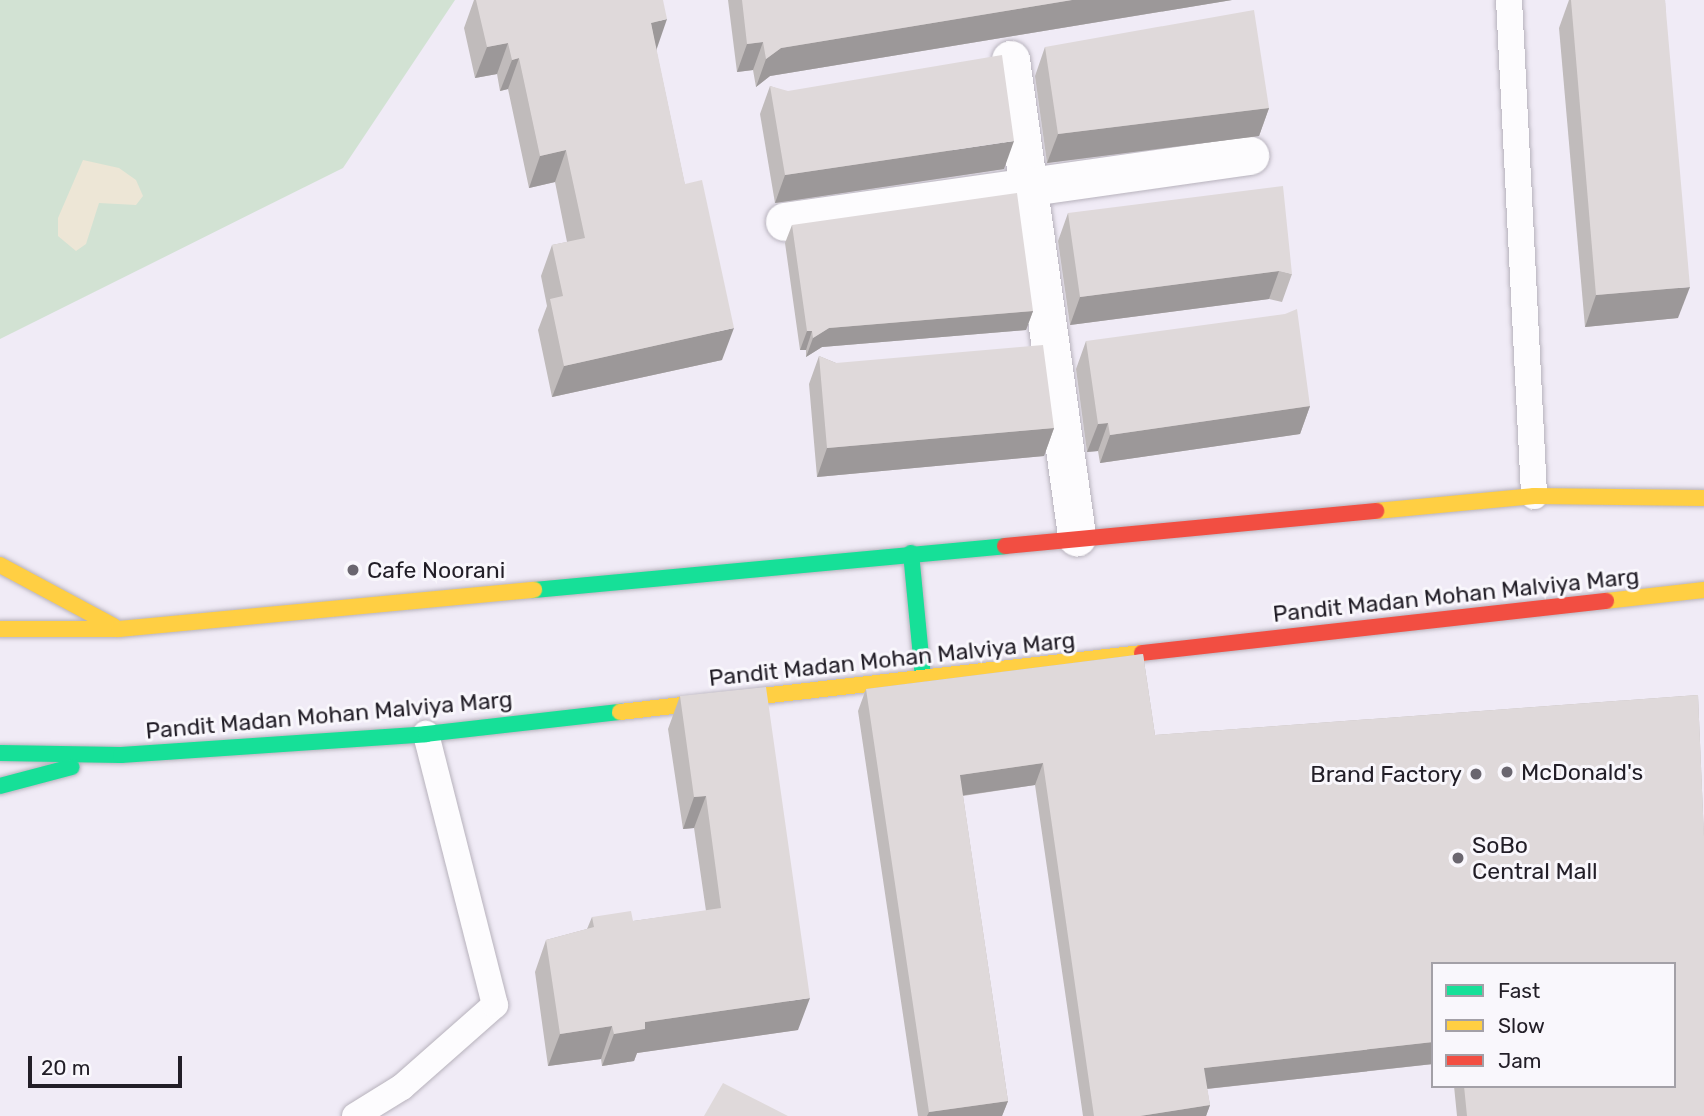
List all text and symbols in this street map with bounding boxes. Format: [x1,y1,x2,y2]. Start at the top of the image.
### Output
place label: Cafe Noorani [367,556,505,584]
marker: Cafe Noorani [345,562,361,578]
street label: Pandit Madan Mohan Malviya Marg [1271,562,1641,628]
street label: Pandit Madan Mohan Malviya Marg [707,626,1077,692]
street label: Pandit Madan Mohan Malviya Marg [144,685,514,745]
place label: McDonald's [1521,758,1643,786]
place label: Brand Factory [1310,760,1462,788]
marker: McDonald's [1499,764,1515,780]
marker: Brand Factory [1468,766,1484,782]
place label: SoBo Central Mall [1472,831,1598,885]
marker: SoBo Central Mall [1450,850,1466,866]
legend [1431,962,1676,1088]
text: Fast [1498,978,1540,1003]
text: Slow [1498,1013,1545,1038]
scale bar [32,1042,186,1086]
text: Jam [1498,1048,1542,1073]
text: 20 m [41,1055,90,1080]

